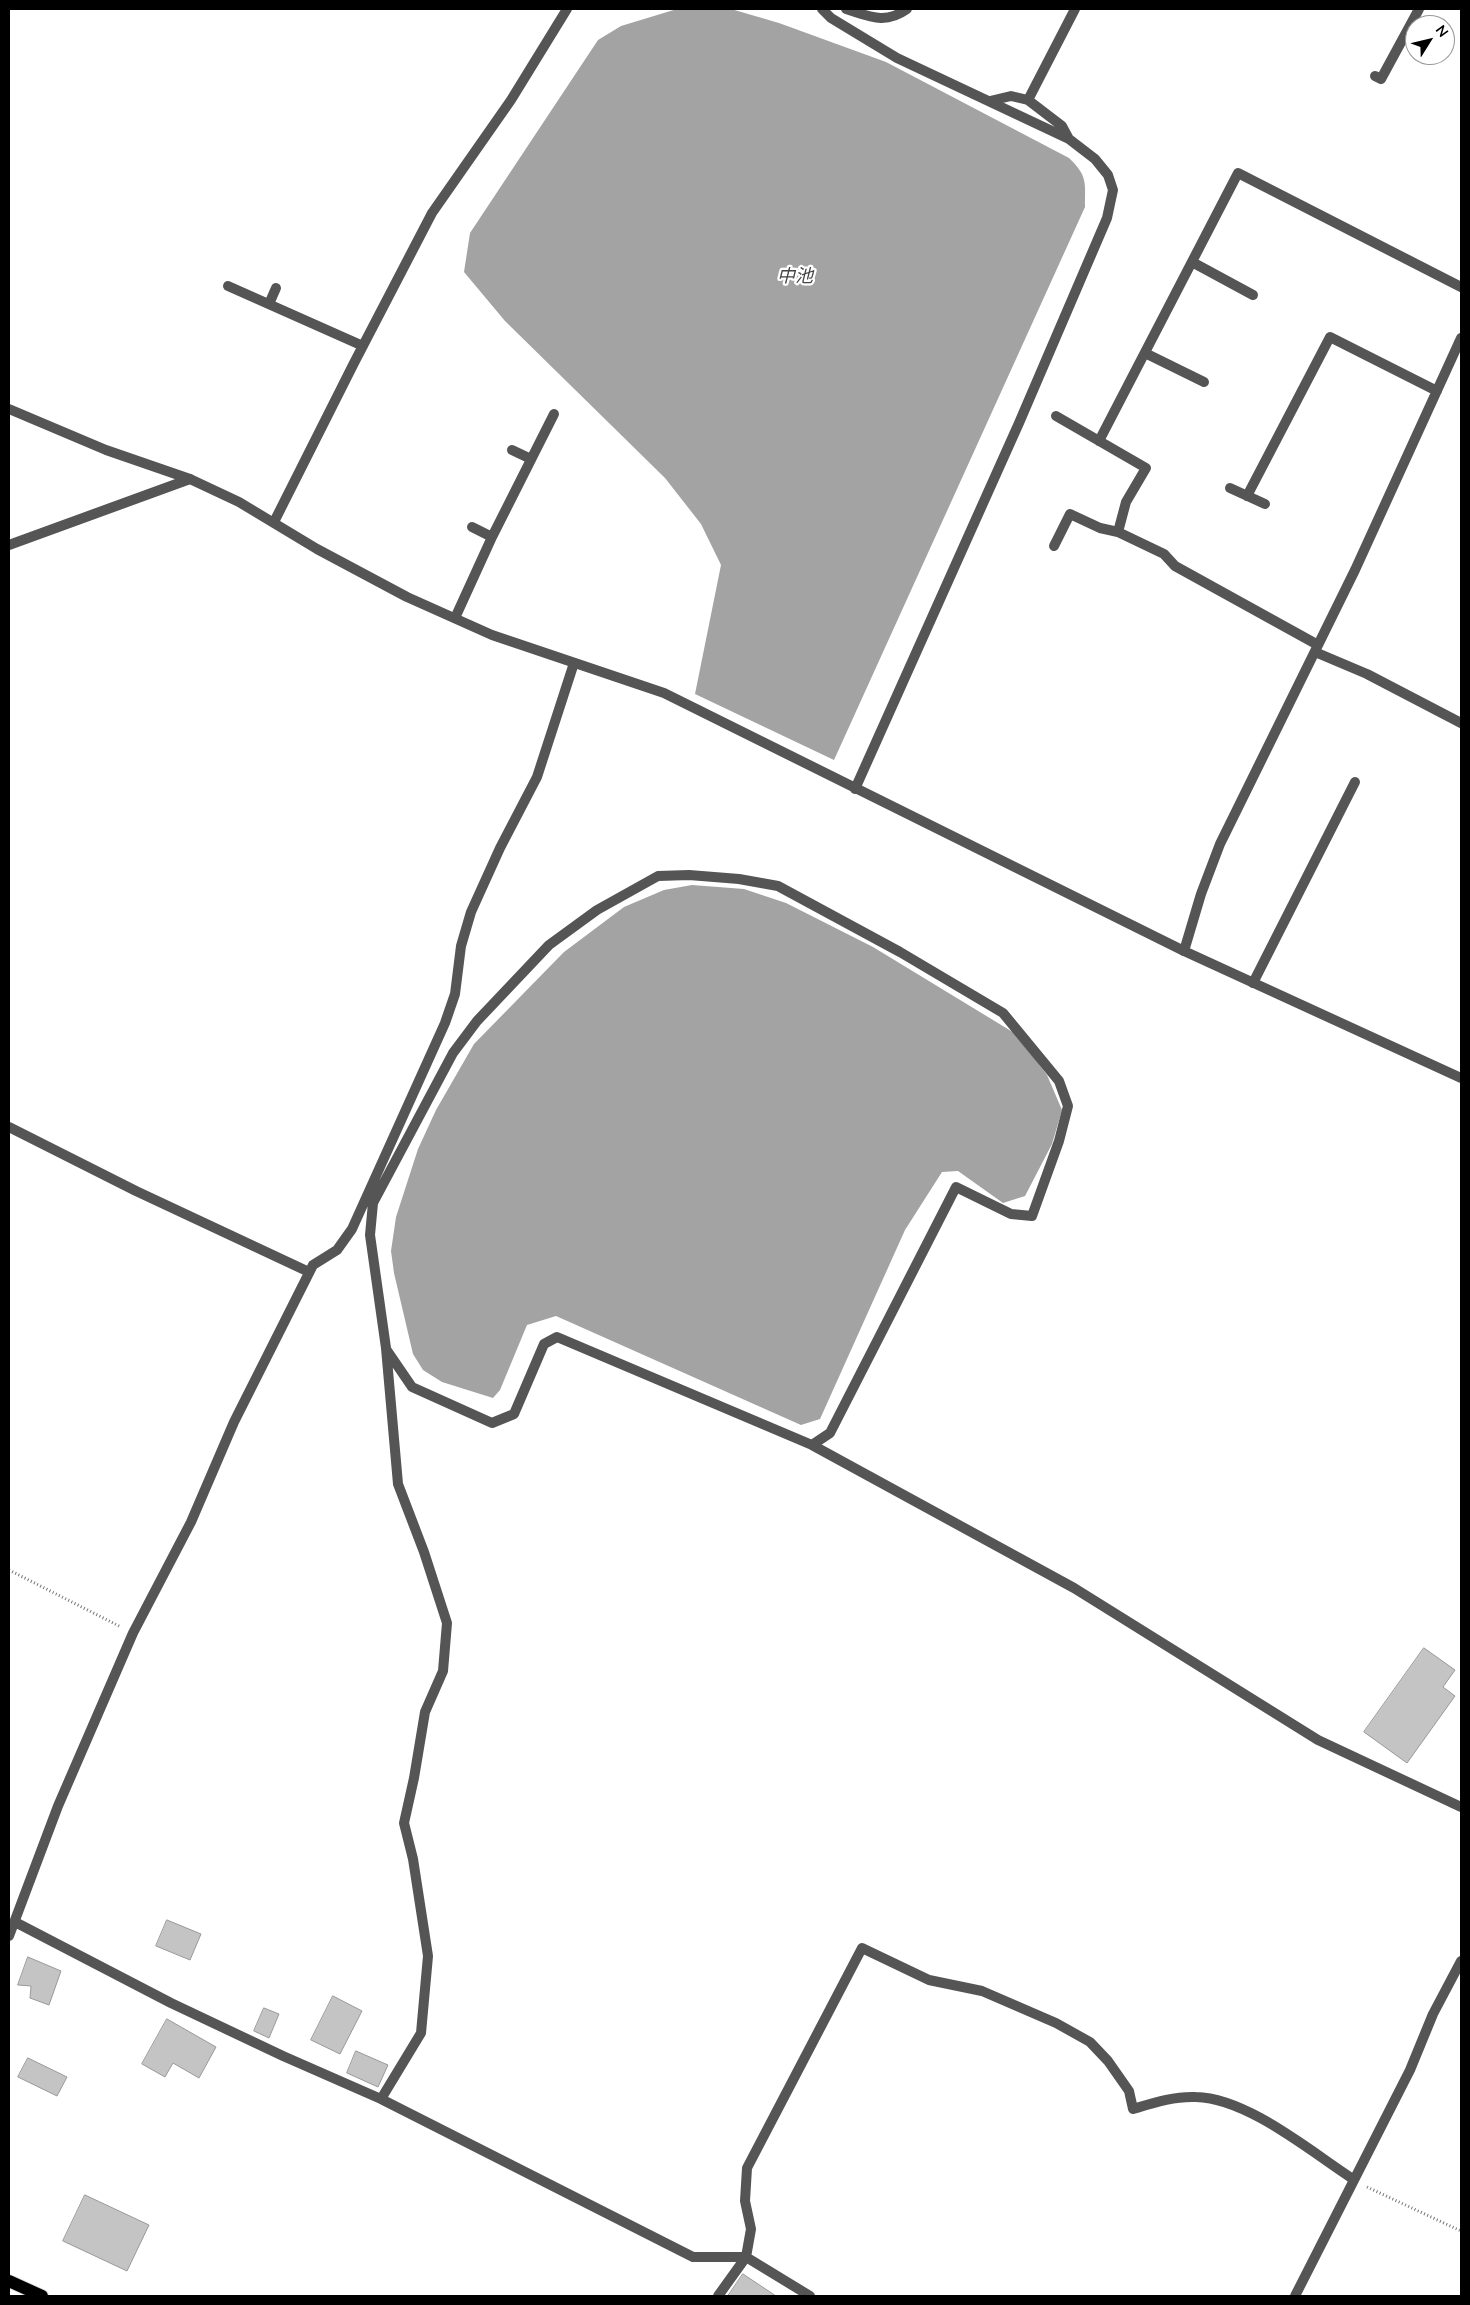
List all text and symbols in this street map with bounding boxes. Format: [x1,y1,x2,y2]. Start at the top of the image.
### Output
north arrow [1405,15,1455,65]
text: N [1431,22,1452,41]
water label: 中池 [777,267,813,289]

